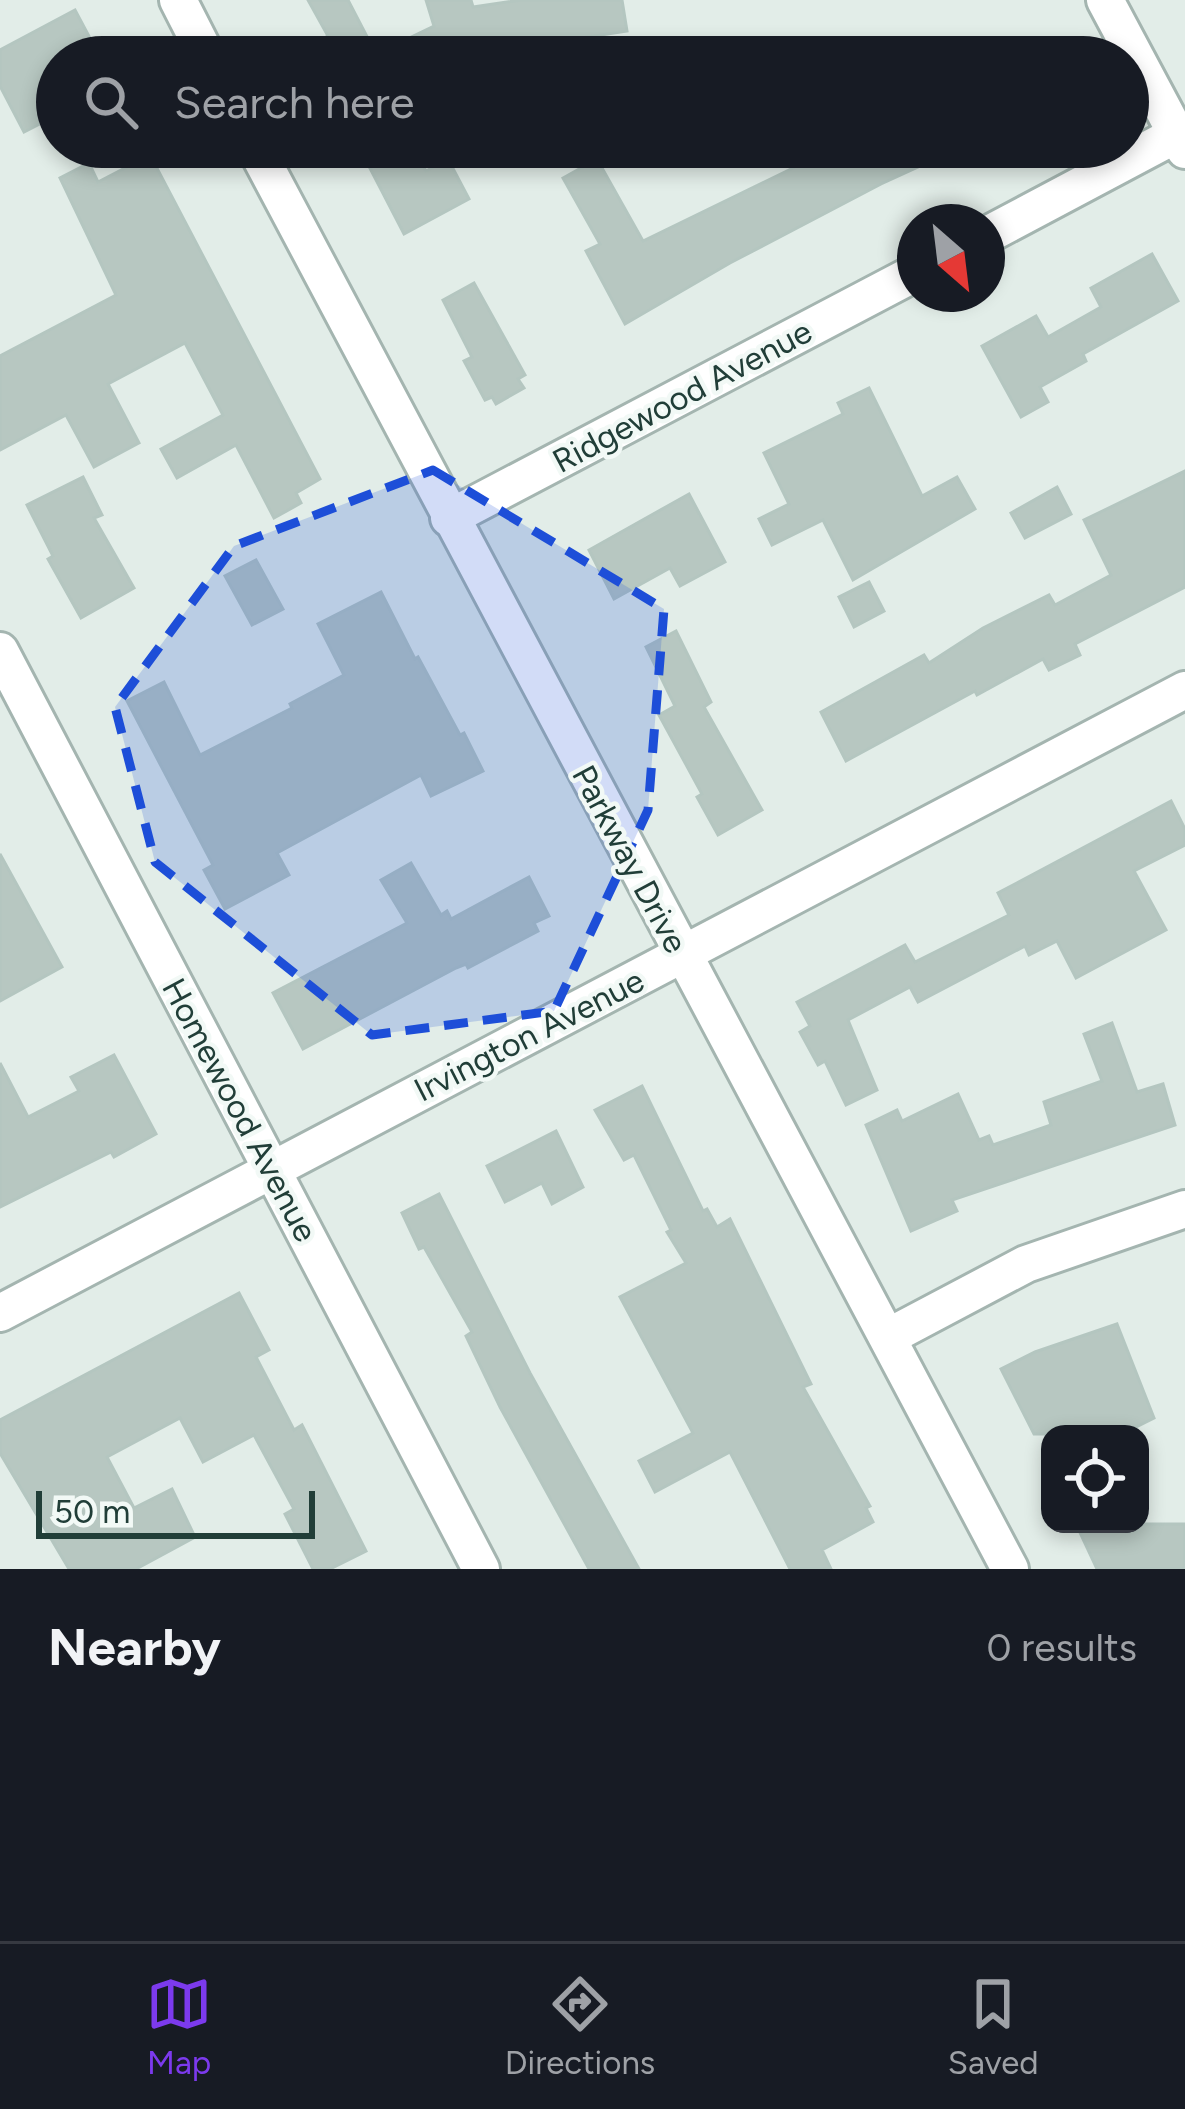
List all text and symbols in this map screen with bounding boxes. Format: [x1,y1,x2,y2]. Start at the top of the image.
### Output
search box [36,36,1149,168]
icon: search [78,69,144,135]
text: Search here [174,75,414,129]
north arrow [897,204,1005,312]
street label: Ridgewood Avenue [546,311,818,481]
street label: Parkway Drive [564,759,696,959]
street label: Irvington Avenue [408,960,650,1110]
street label: Homewood Avenue [154,972,326,1248]
map controls [1041,1425,1149,1533]
button: locate [1041,1425,1149,1533]
scale bar [36,1485,315,1538]
text: 50 m [54,1492,130,1531]
text: Nearby [48,1617,221,1678]
text: 0 results [986,1624,1137,1671]
tab: Map [146,1971,212,2082]
tab: Directions [505,1971,655,2082]
tab: Saved [948,1971,1039,2082]

